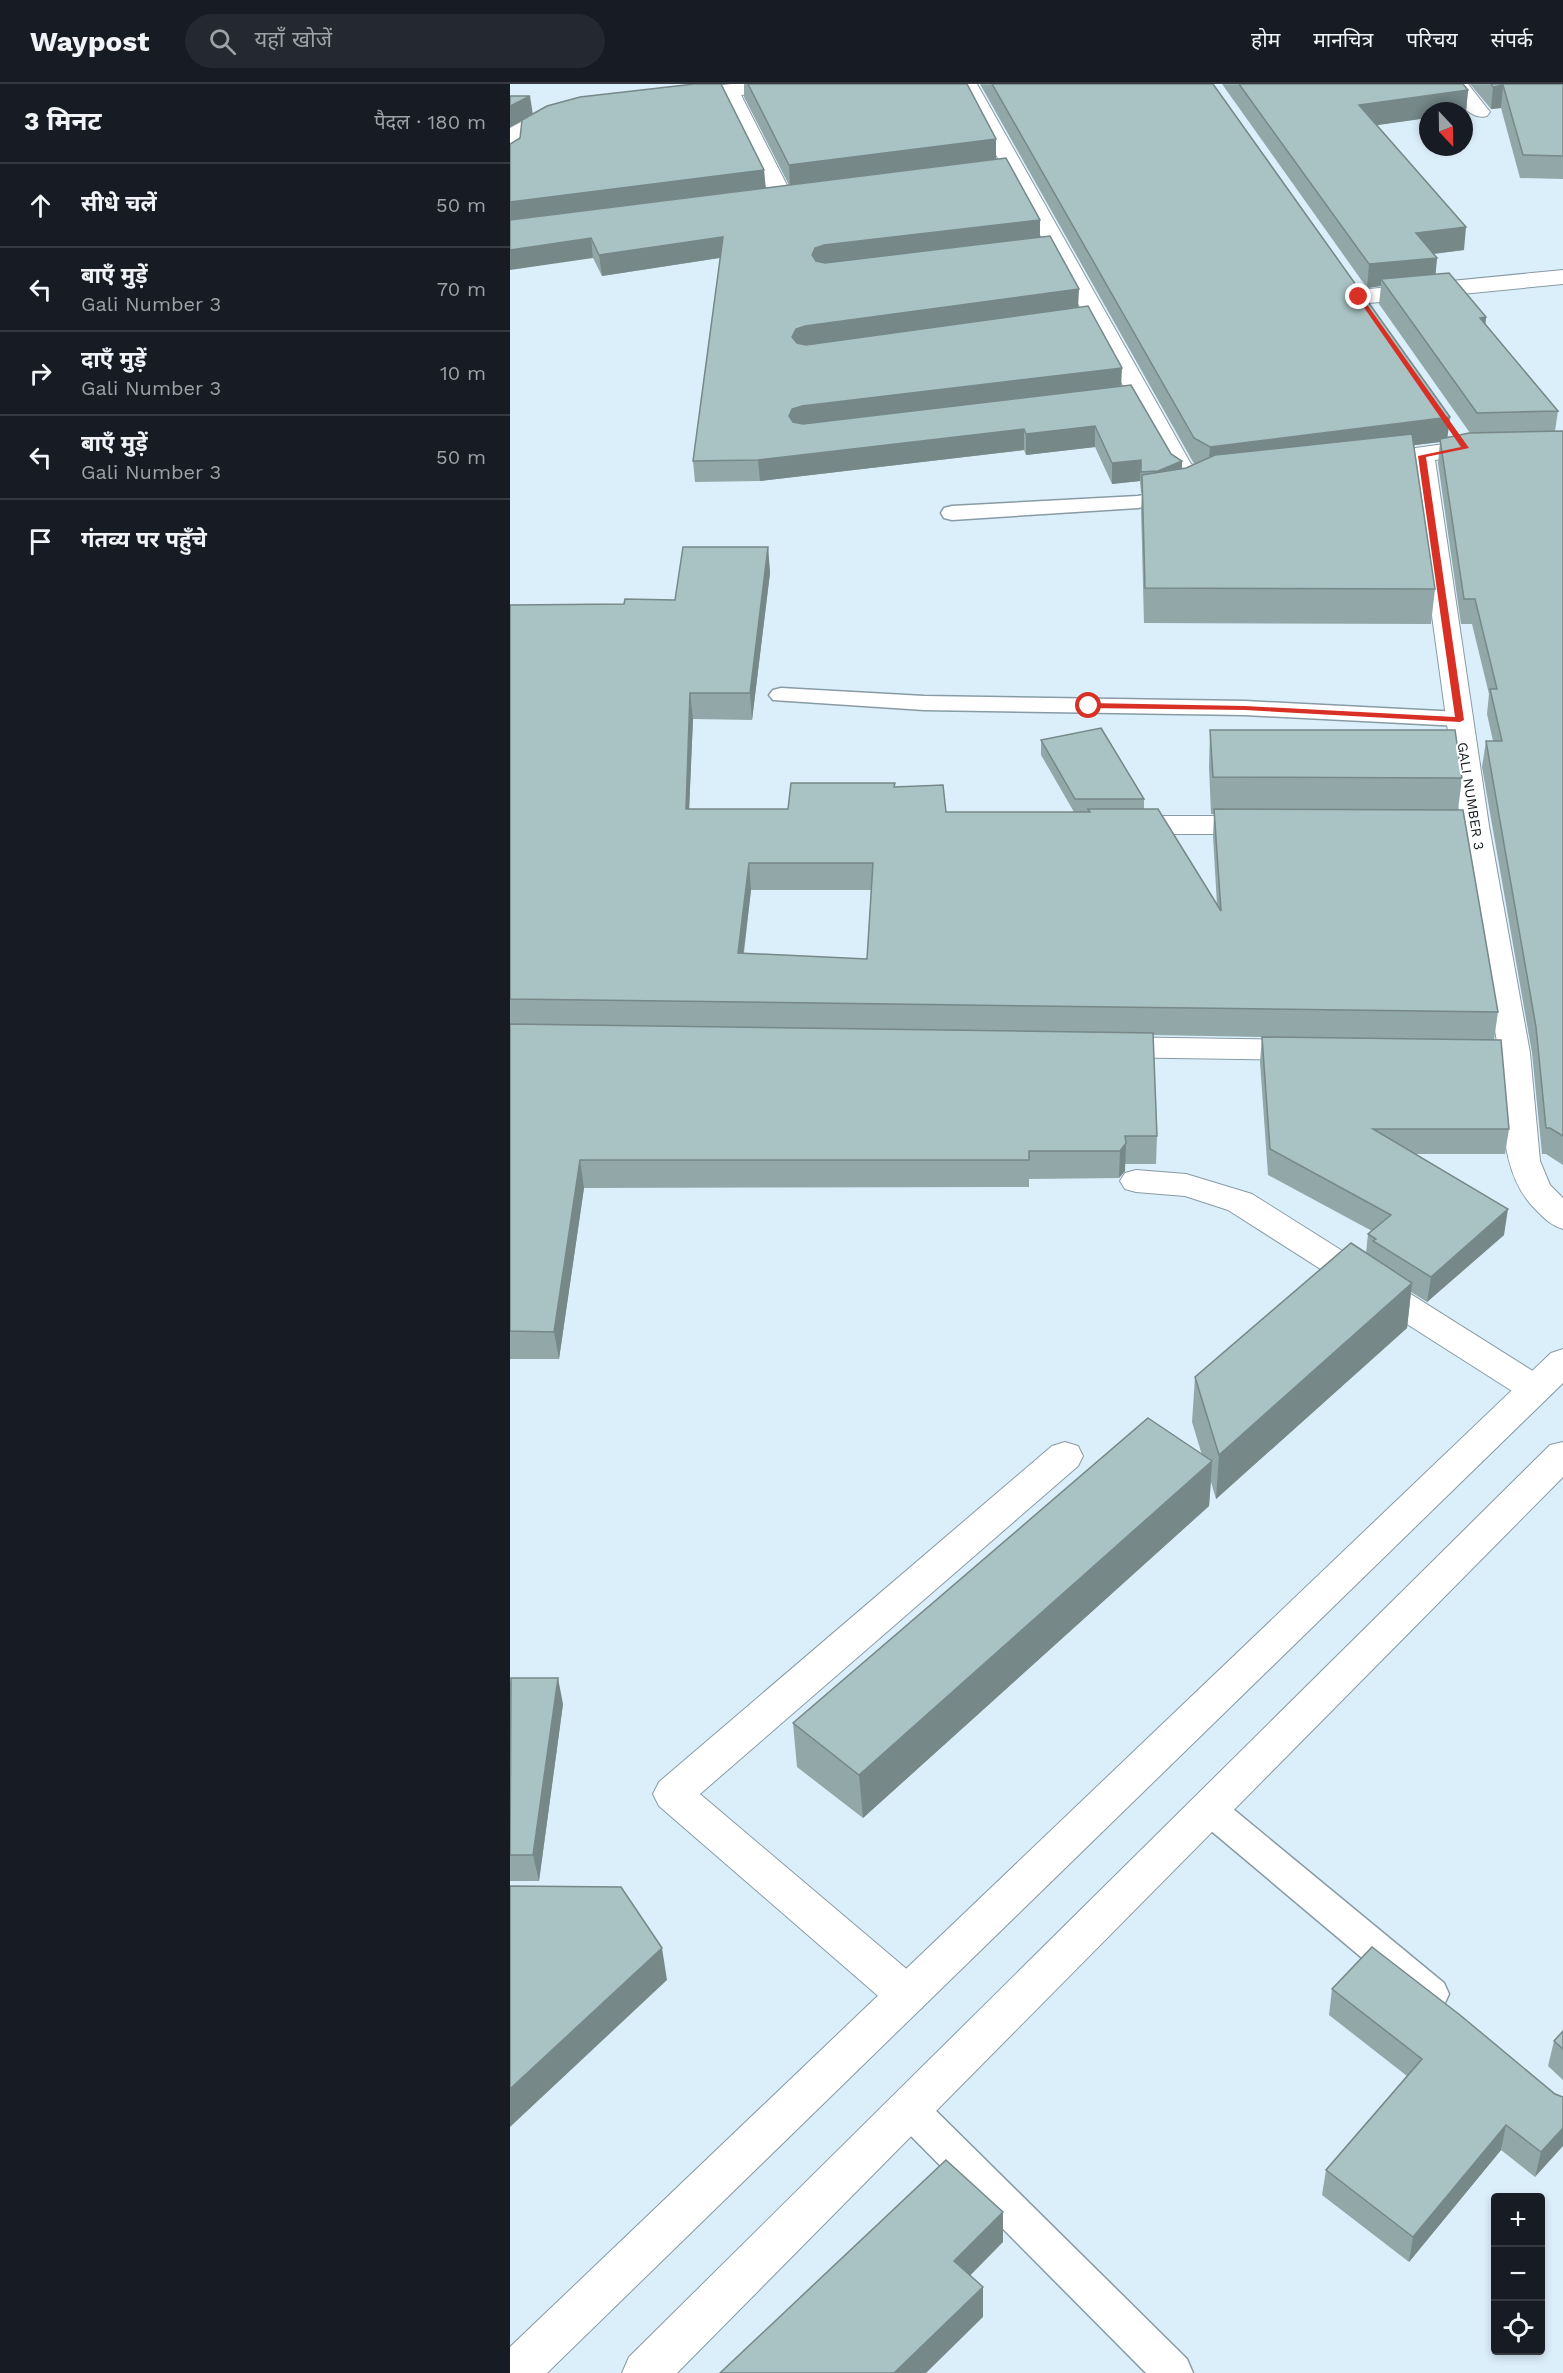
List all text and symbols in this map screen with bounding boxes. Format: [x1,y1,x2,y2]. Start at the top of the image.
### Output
search box [185,14,605,68]
text: Waypost [30,25,149,58]
icon: search [206,25,239,58]
text: यहाँ खोजें [254,27,332,52]
text: होम [1251,27,1280,52]
text: मानचित्र [1313,27,1373,52]
text: परिचय [1406,27,1458,52]
text: संपर्क [1491,27,1533,52]
north arrow [1419,102,1473,156]
text: 3 मिनट [24,106,101,136]
text: पैदल · 180 m [374,110,486,134]
icon: ahead [24,189,57,222]
text: सीधे चलें [81,191,157,216]
text: 50 m [436,193,486,217]
text: बाएँ मुड़ें [81,263,148,288]
icon: left [24,273,57,306]
text: 70 m [437,277,486,301]
route end [1345,283,1371,309]
text: Gali Number 3 [81,292,221,316]
text: दाएँ मुड़ें [81,347,146,372]
icon: right [24,357,57,390]
text: 10 m [440,361,486,385]
text: Gali Number 3 [81,376,221,400]
text: बाएँ मुड़ें [81,431,148,456]
icon: left [24,441,57,474]
text: 50 m [436,445,486,469]
text: Gali Number 3 [81,460,221,484]
icon: arrive [24,525,57,558]
text: गंतव्य पर पहुँचे [81,527,207,552]
route start [1075,692,1101,718]
street label: GALI NUMBER 3 [1455,741,1487,851]
map controls [1491,2193,1545,2355]
button: + [1491,2193,1545,2247]
button: − [1491,2247,1545,2301]
button: locate [1491,2301,1545,2355]

